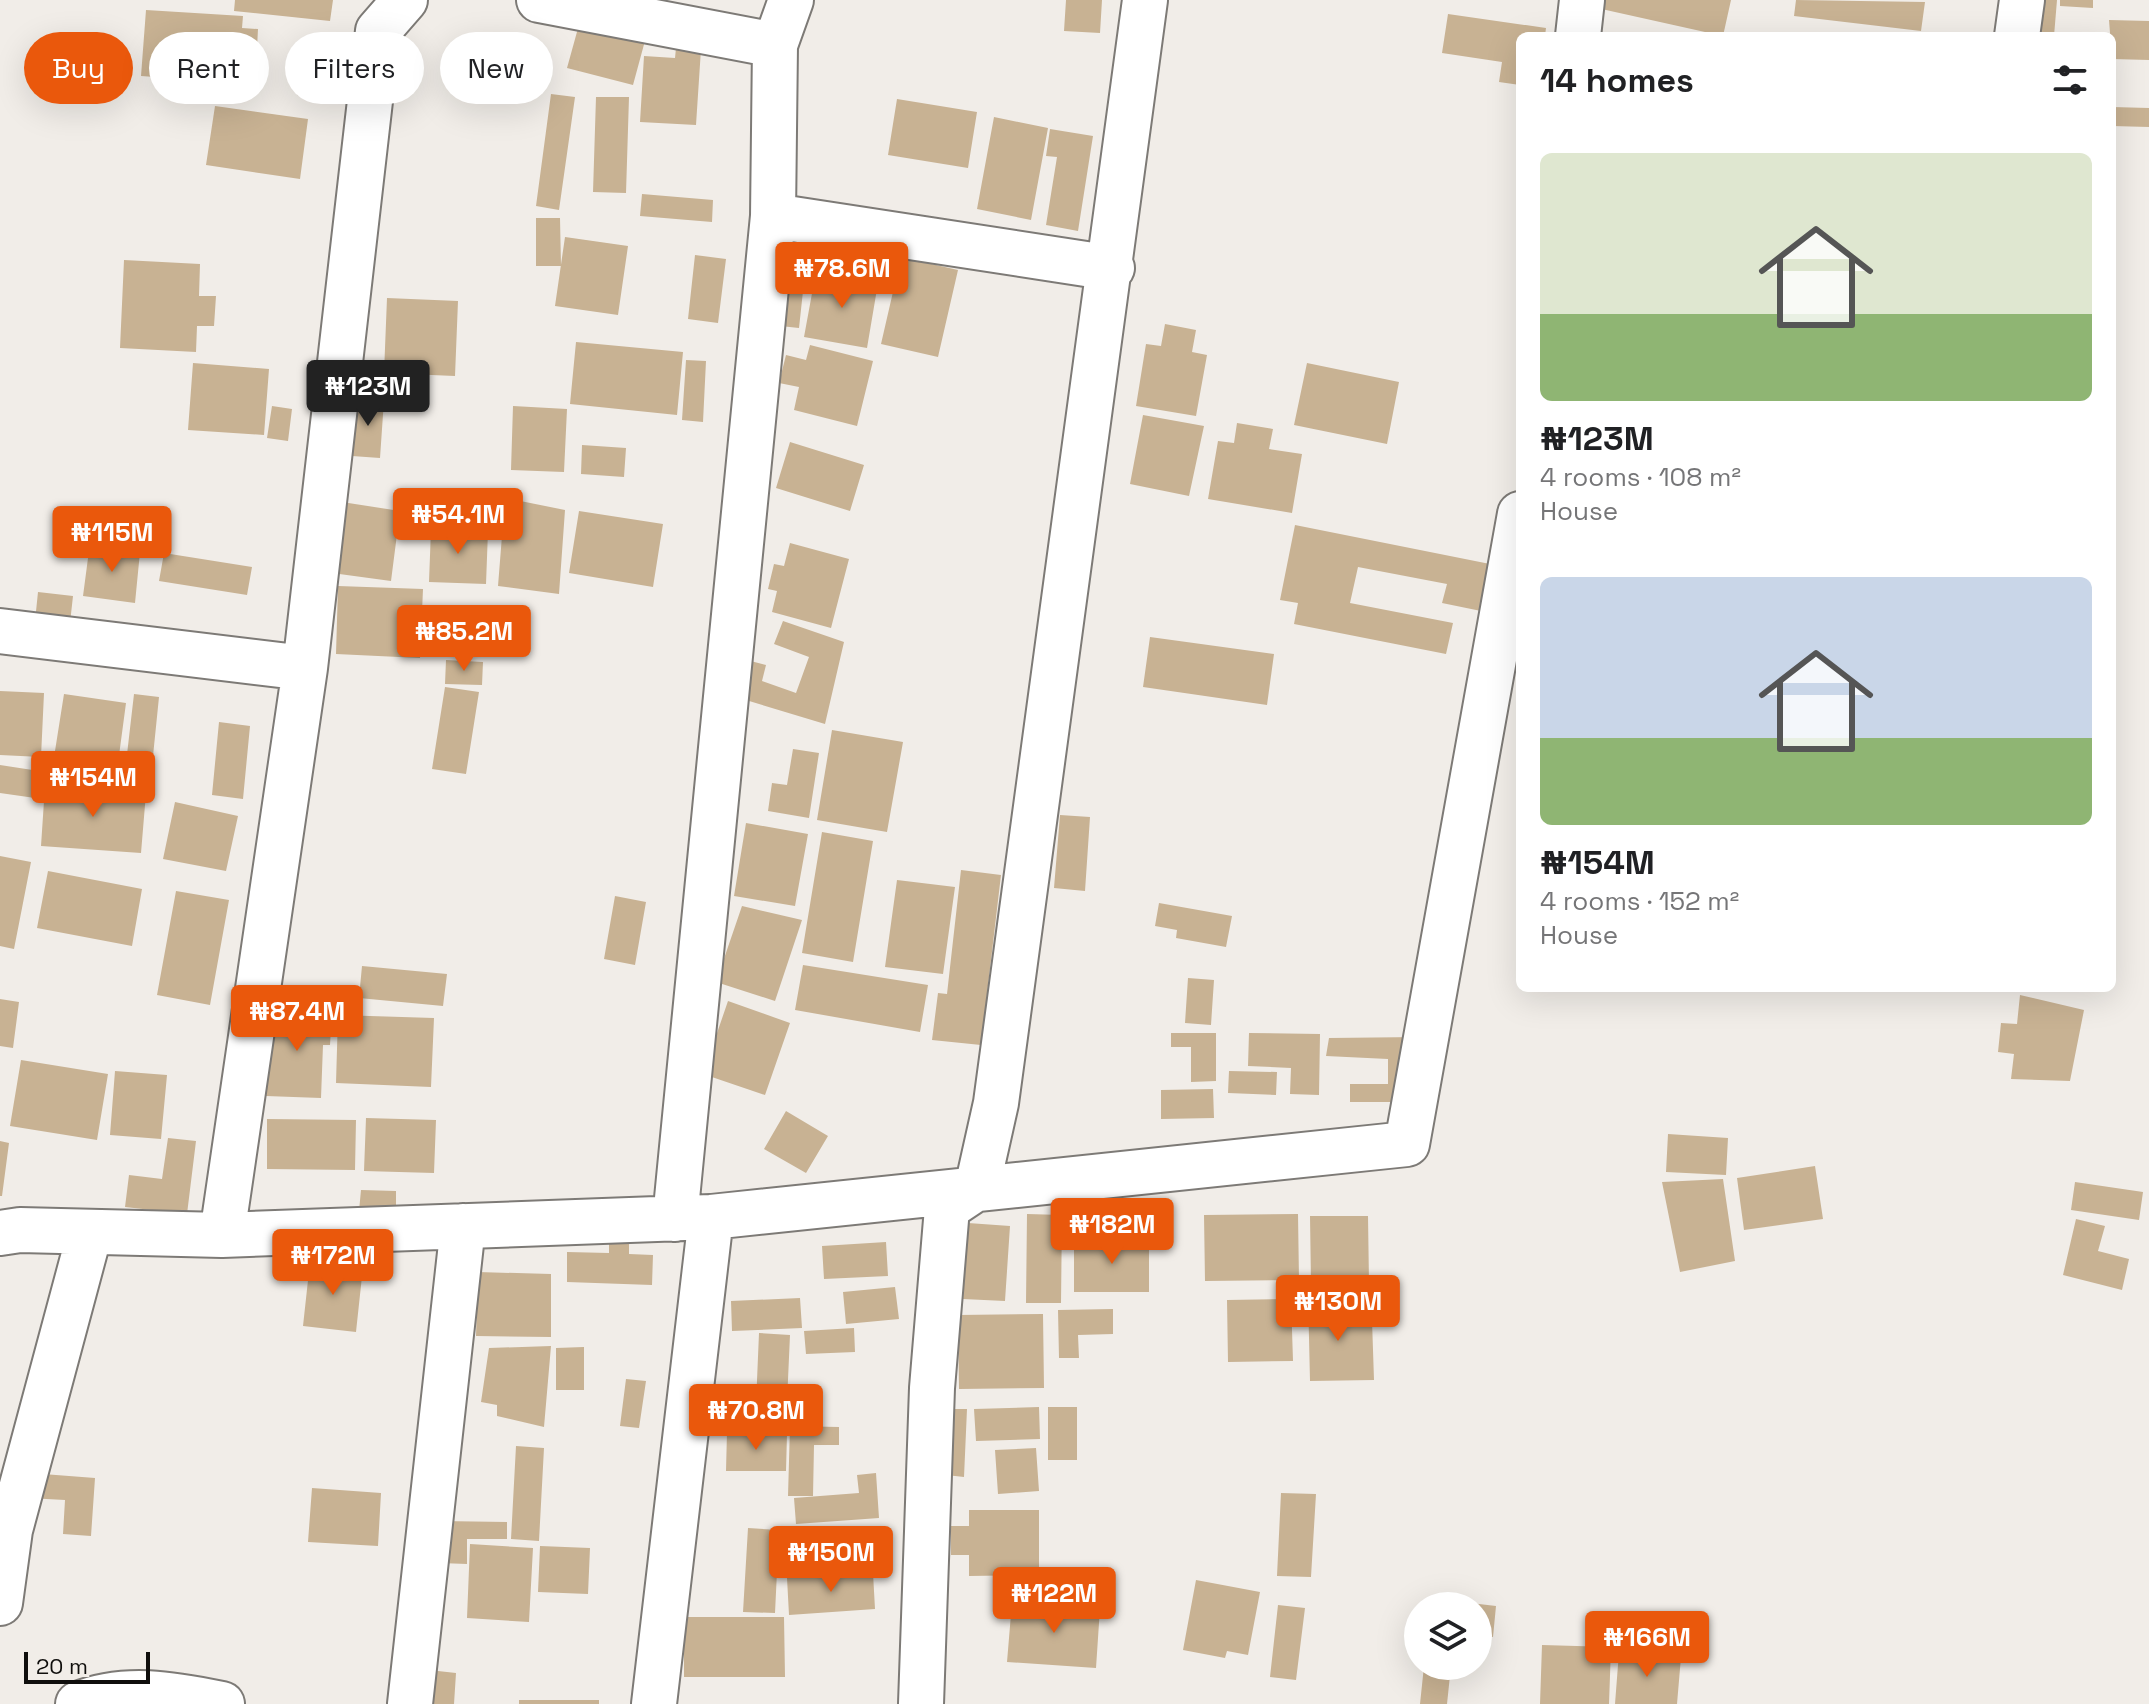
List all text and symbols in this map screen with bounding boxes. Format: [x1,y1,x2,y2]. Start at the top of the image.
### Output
chip: Buy [24,32,133,104]
chip: Rent [149,32,269,104]
chip: Filters [285,32,424,104]
chip: New [440,32,553,104]
icon: filters [2048,58,2092,102]
text: 14 homes [1540,59,1694,102]
icon: home [1744,205,1888,349]
pin: ₦78.6M [777,242,907,310]
text: ₦78.6M [793,251,891,285]
pin: ₦123M [312,360,424,428]
text: ₦123M [325,369,411,403]
text: ₦123M [1540,417,1654,460]
text: 4 rooms · 108 m² [1540,460,1741,494]
pin: ₦54.1M [393,488,523,556]
text: House [1540,494,1618,528]
text: ₦54.1M [411,497,505,531]
pin: ₦115M [56,506,168,574]
text: ₦115M [71,515,154,549]
pin: ₦85.2M [399,605,529,673]
text: ₦85.2M [415,614,513,648]
icon: home [1744,629,1888,773]
pin: ₦154M [37,751,149,819]
text: ₦154M [49,760,137,794]
text: ₦154M [1540,841,1655,884]
text: 4 rooms · 152 m² [1540,884,1739,918]
text: House [1540,918,1618,952]
pin: ₦87.4M [232,985,362,1053]
text: ₦87.4M [249,994,345,1028]
pin: ₦182M [1056,1198,1168,1266]
text: ₦182M [1069,1207,1155,1241]
pin: ₦172M [277,1229,389,1297]
text: ₦172M [290,1238,376,1272]
pin: ₦130M [1282,1275,1394,1343]
text: ₦130M [1294,1284,1382,1318]
pin: ₦70.8M [691,1384,821,1452]
text: ₦70.8M [707,1393,805,1427]
pin: ₦150M [775,1526,887,1594]
text: ₦150M [787,1535,875,1569]
pin: ₦122M [998,1567,1110,1635]
text: ₦122M [1011,1576,1097,1610]
map controls [1404,1592,1492,1680]
button: layers [1404,1592,1492,1680]
pin: ₦166M [1591,1611,1703,1679]
text: ₦166M [1603,1620,1691,1654]
scale bar [24,1648,150,1684]
text: 20 m [36,1652,88,1680]

